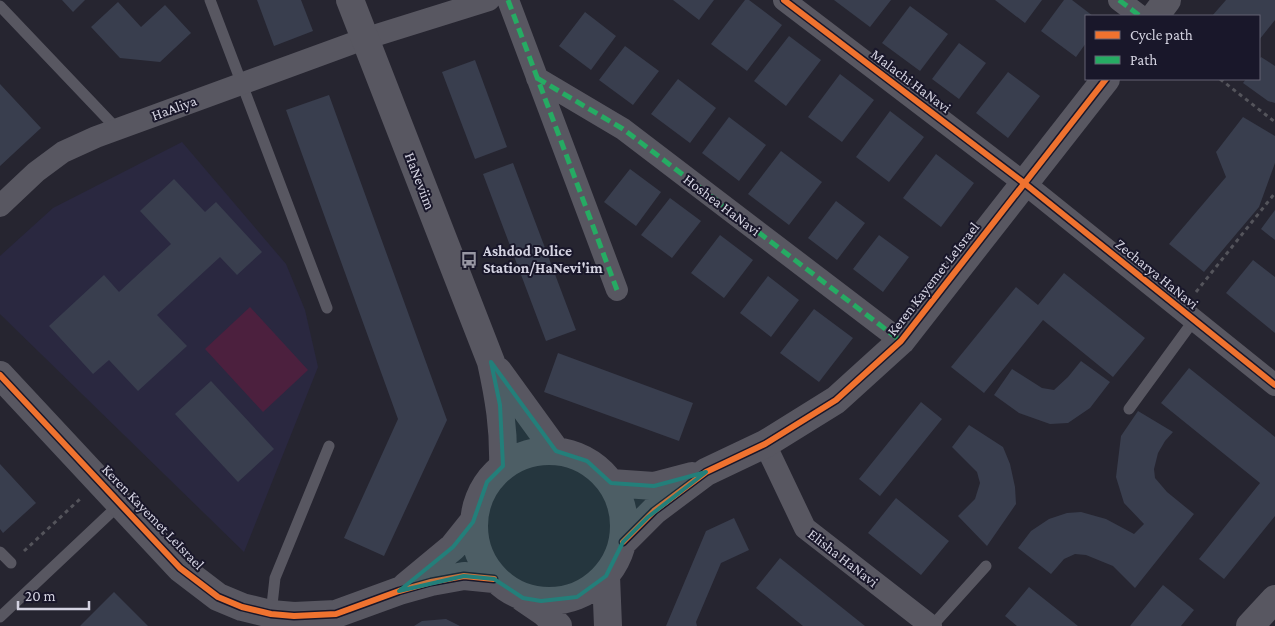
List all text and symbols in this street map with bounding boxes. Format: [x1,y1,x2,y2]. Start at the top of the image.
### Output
legend [1085,15,1260,80]
text: Cycle path [1130,27,1193,44]
street label: Malachi HaNavi [868,46,954,116]
text: Path [1130,52,1157,68]
street label: HaAliya [149,92,199,124]
street label: HaNeviim [402,150,438,212]
street label: Hoshea HaNavi [680,171,764,239]
street label: Keren Kayemet LeIsrael [884,219,983,340]
street label: Zecharya HaNavi [1112,236,1202,313]
place label: Ashdod Police Station/HaNevi'im [482,243,603,276]
bus stop icon: Ashdod Police Station/HaNevi'im [459,250,479,270]
street label: Keren Kayemet LeIsrael [98,461,207,574]
street label: Elisha HaNavi [805,526,881,590]
scale bar [18,578,89,610]
text: 20 m [25,588,56,604]

